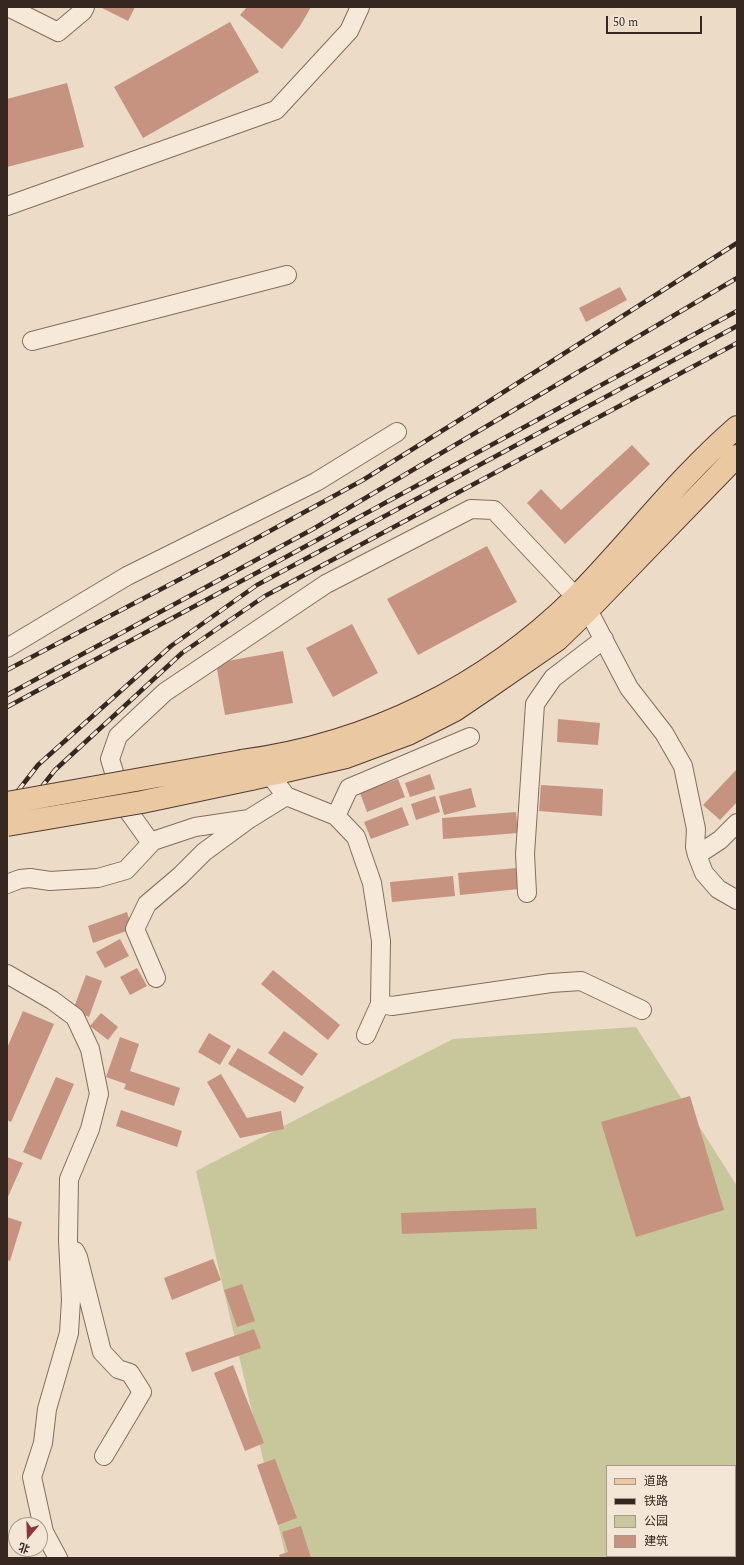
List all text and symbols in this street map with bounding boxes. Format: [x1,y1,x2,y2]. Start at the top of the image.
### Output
scale bar [608,8,704,34]
text: 50 m [613,13,638,32]
legend [606,1465,736,1557]
text: 道路 [644,1472,668,1491]
text: 铁路 [644,1492,668,1511]
text: 公园 [644,1512,668,1531]
north arrow [8,1517,48,1557]
text: 建筑 [644,1532,668,1551]
text: 北 [16,1538,32,1558]

